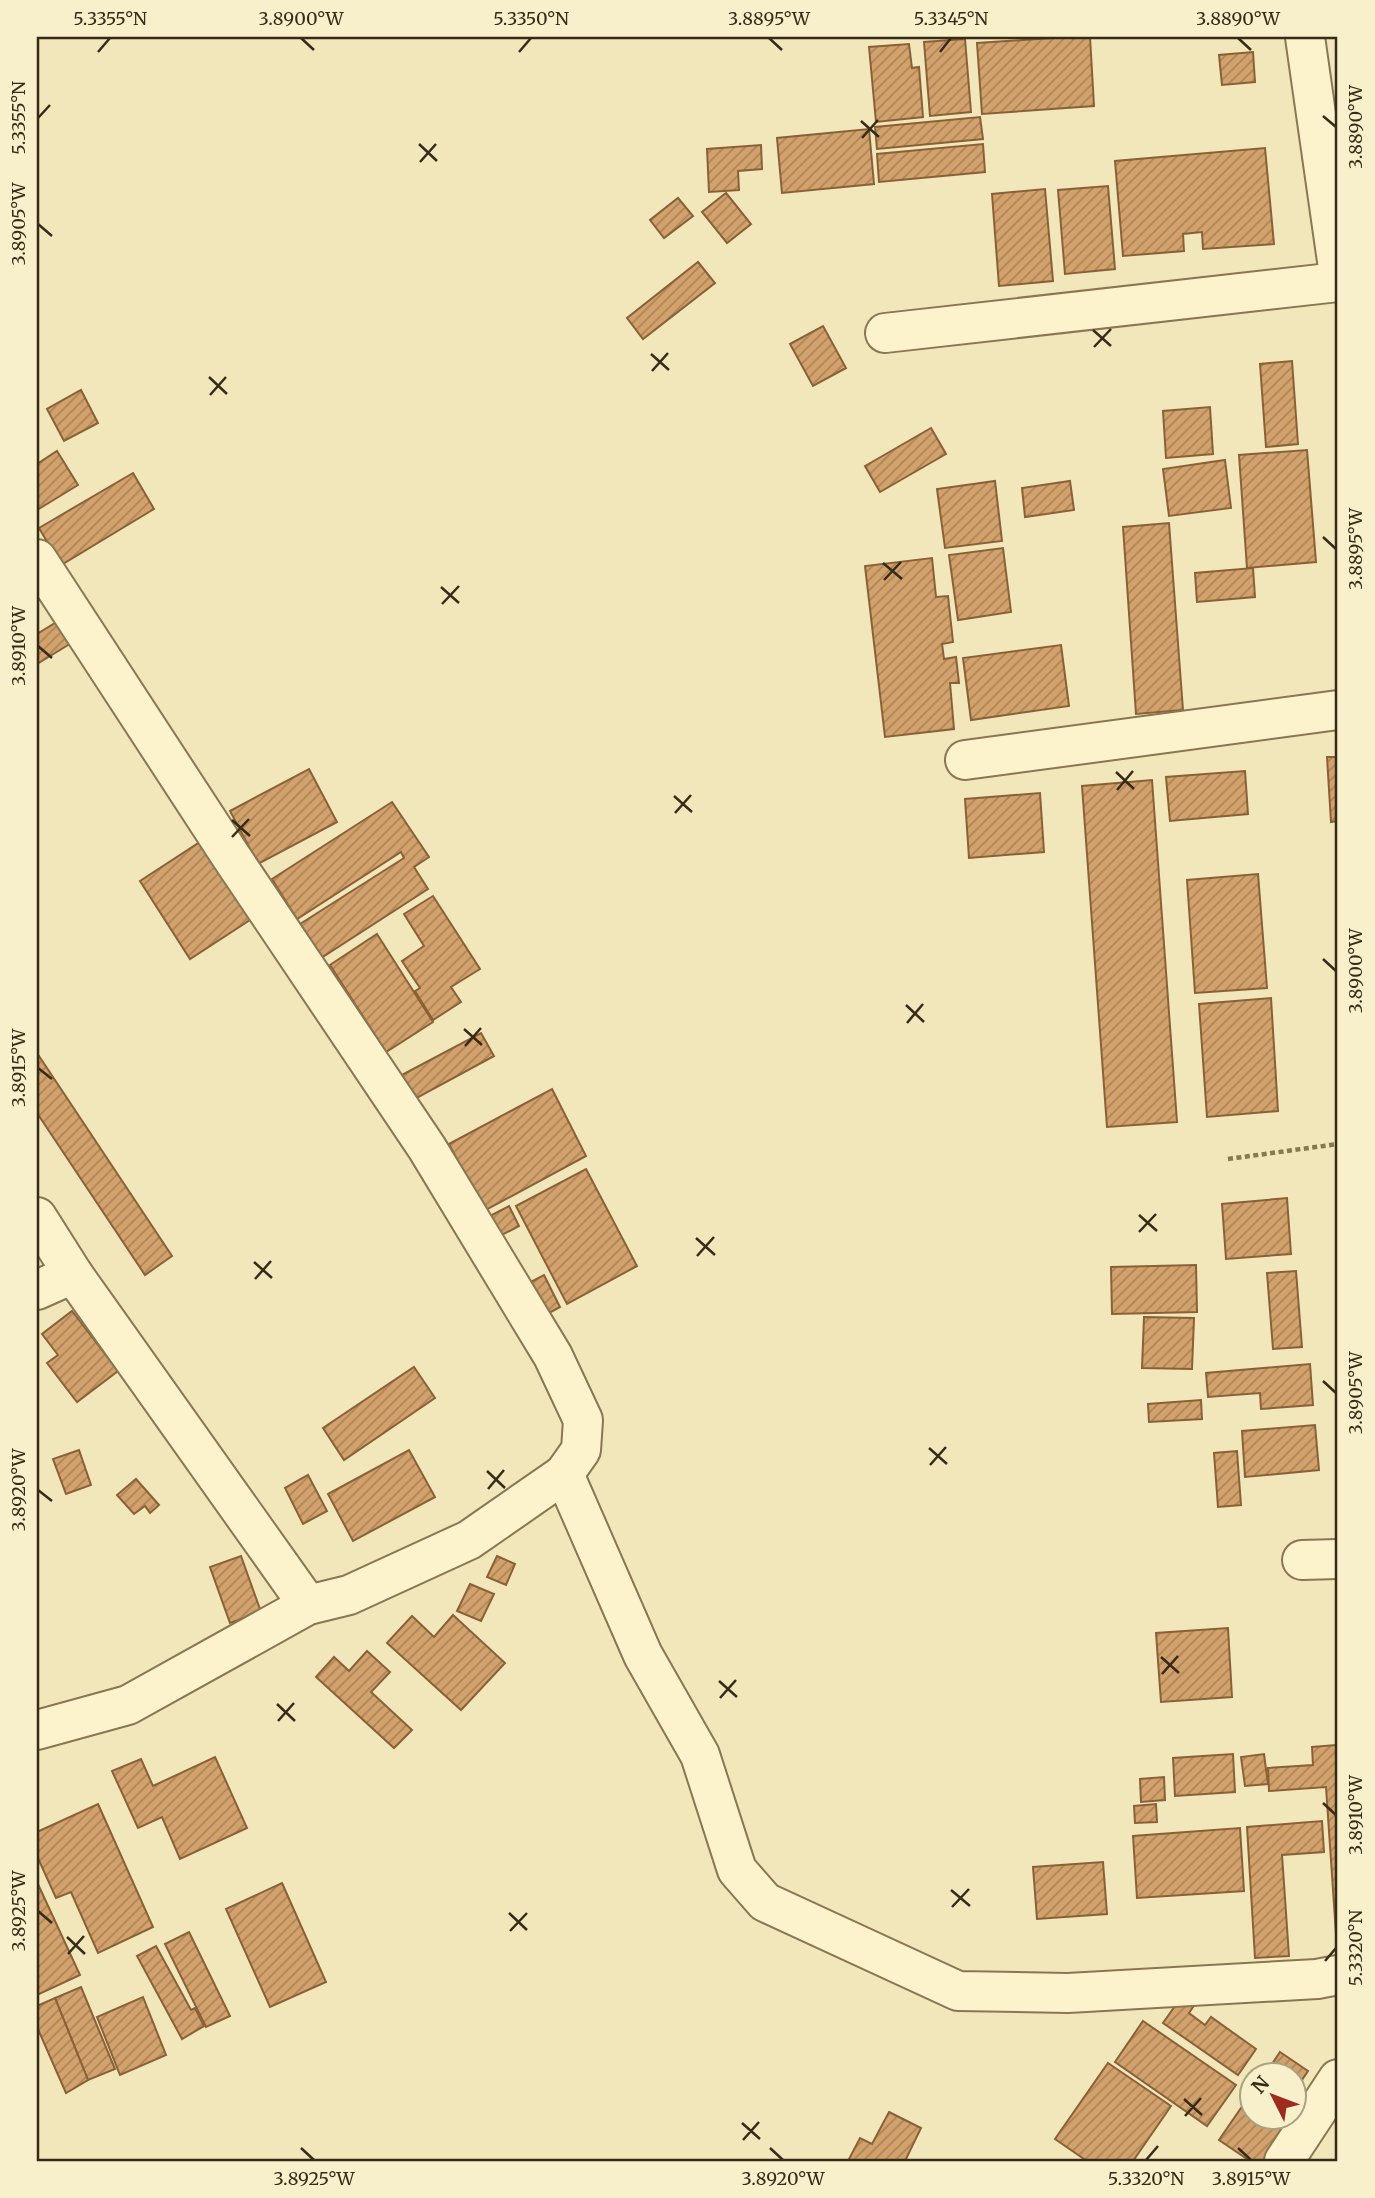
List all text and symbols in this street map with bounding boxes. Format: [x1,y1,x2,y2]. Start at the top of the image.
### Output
text: 5.3355°N [73,7,147,30]
text: 3.8900°W [259,7,344,30]
text: 5.3350°N [493,7,569,30]
text: 3.8895°W [728,7,811,30]
text: 5.3345°N [914,7,988,30]
text: 3.8890°W [1196,7,1281,30]
text: 5.3355°N [7,81,30,155]
text: 3.8890°W [1344,84,1367,169]
text: 3.8905°W [7,182,30,265]
text: 3.8895°W [1344,507,1367,590]
text: 3.8910°W [7,605,30,686]
text: 3.8900°W [1344,928,1367,1013]
text: 3.8915°W [7,1028,30,1107]
text: 3.8905°W [1344,1351,1367,1434]
text: 3.8920°W [7,1448,30,1531]
text: 3.8910°W [1344,1774,1367,1855]
text: 3.8925°W [7,1869,30,1952]
text: 5.3320°N [1344,1910,1367,1986]
north arrow [1238,2062,1308,2132]
text: N [1246,2071,1274,2098]
text: 3.8925°W [273,2167,356,2190]
text: 3.8920°W [742,2167,825,2190]
text: 5.3320°N [1108,2167,1184,2190]
text: 3.8915°W [1212,2167,1291,2190]

